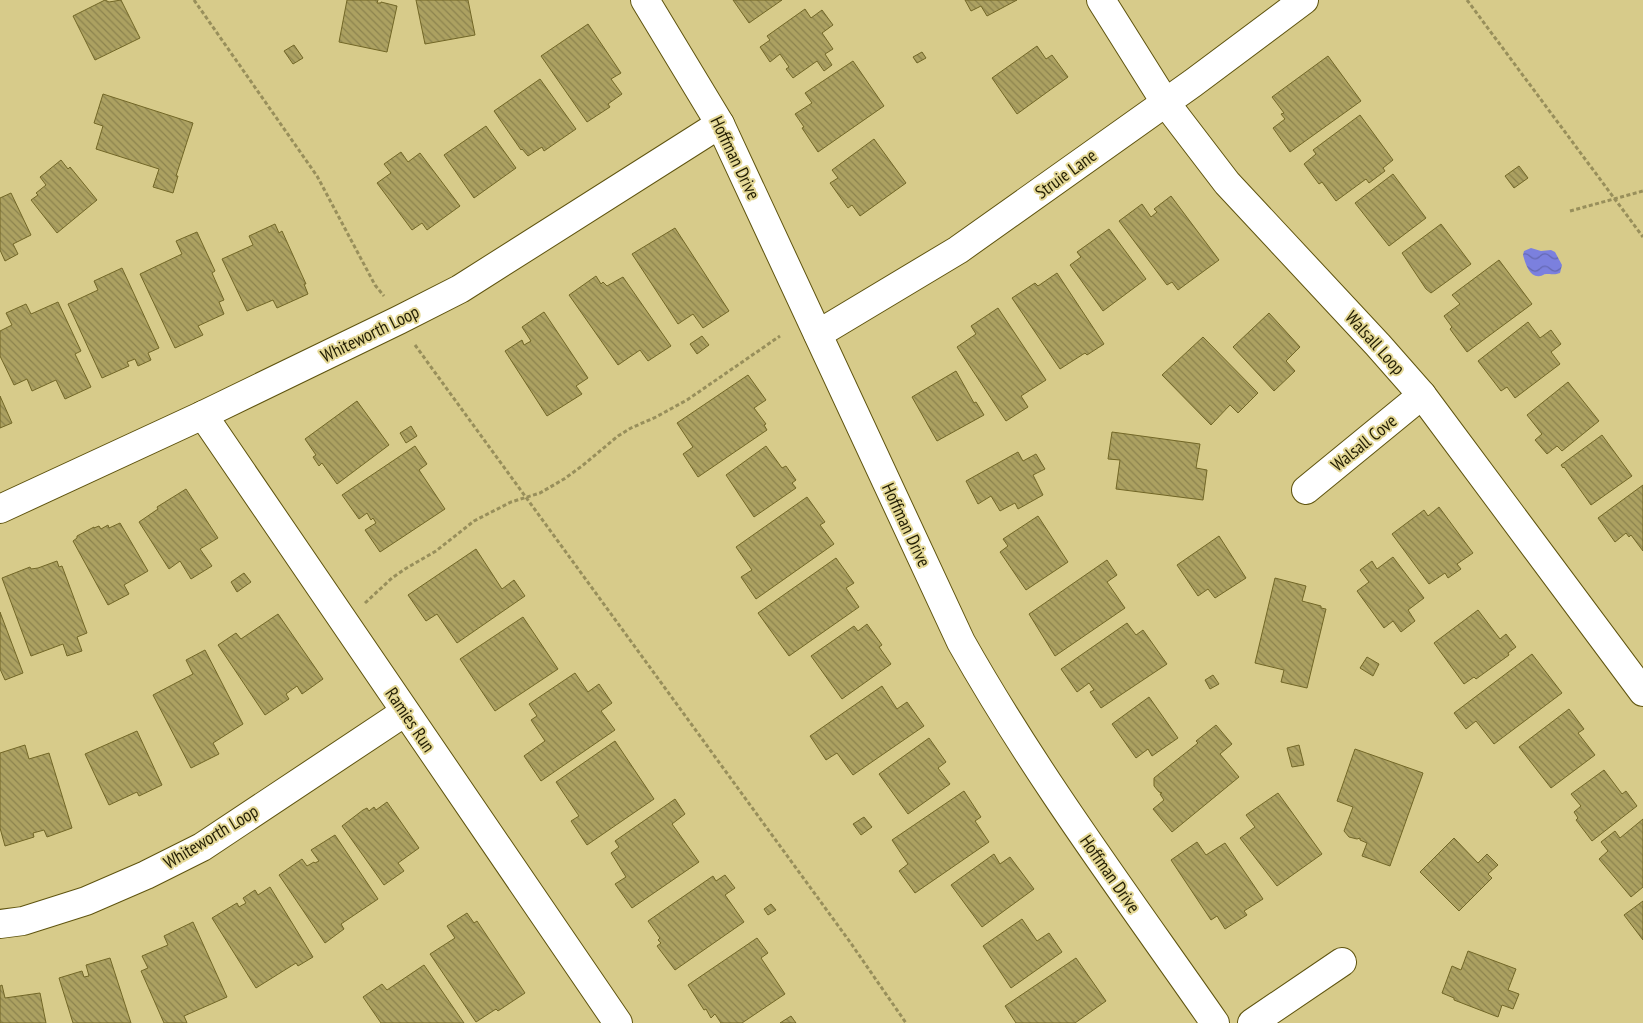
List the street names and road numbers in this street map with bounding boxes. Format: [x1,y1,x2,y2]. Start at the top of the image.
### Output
street label: Hoffman Drive [705,112,765,203]
street label: Struie Lane [1031,144,1101,204]
street label: Whiteworth Loop [317,300,423,367]
street label: Walsall Loop [1341,306,1410,380]
street label: Walsall Cove [1326,409,1401,476]
street label: Hoffman Drive [877,479,936,570]
street label: Ramies Run [380,683,440,756]
street label: Whiteworth Loop [159,799,262,874]
street label: Hoffman Drive [1075,830,1146,917]

